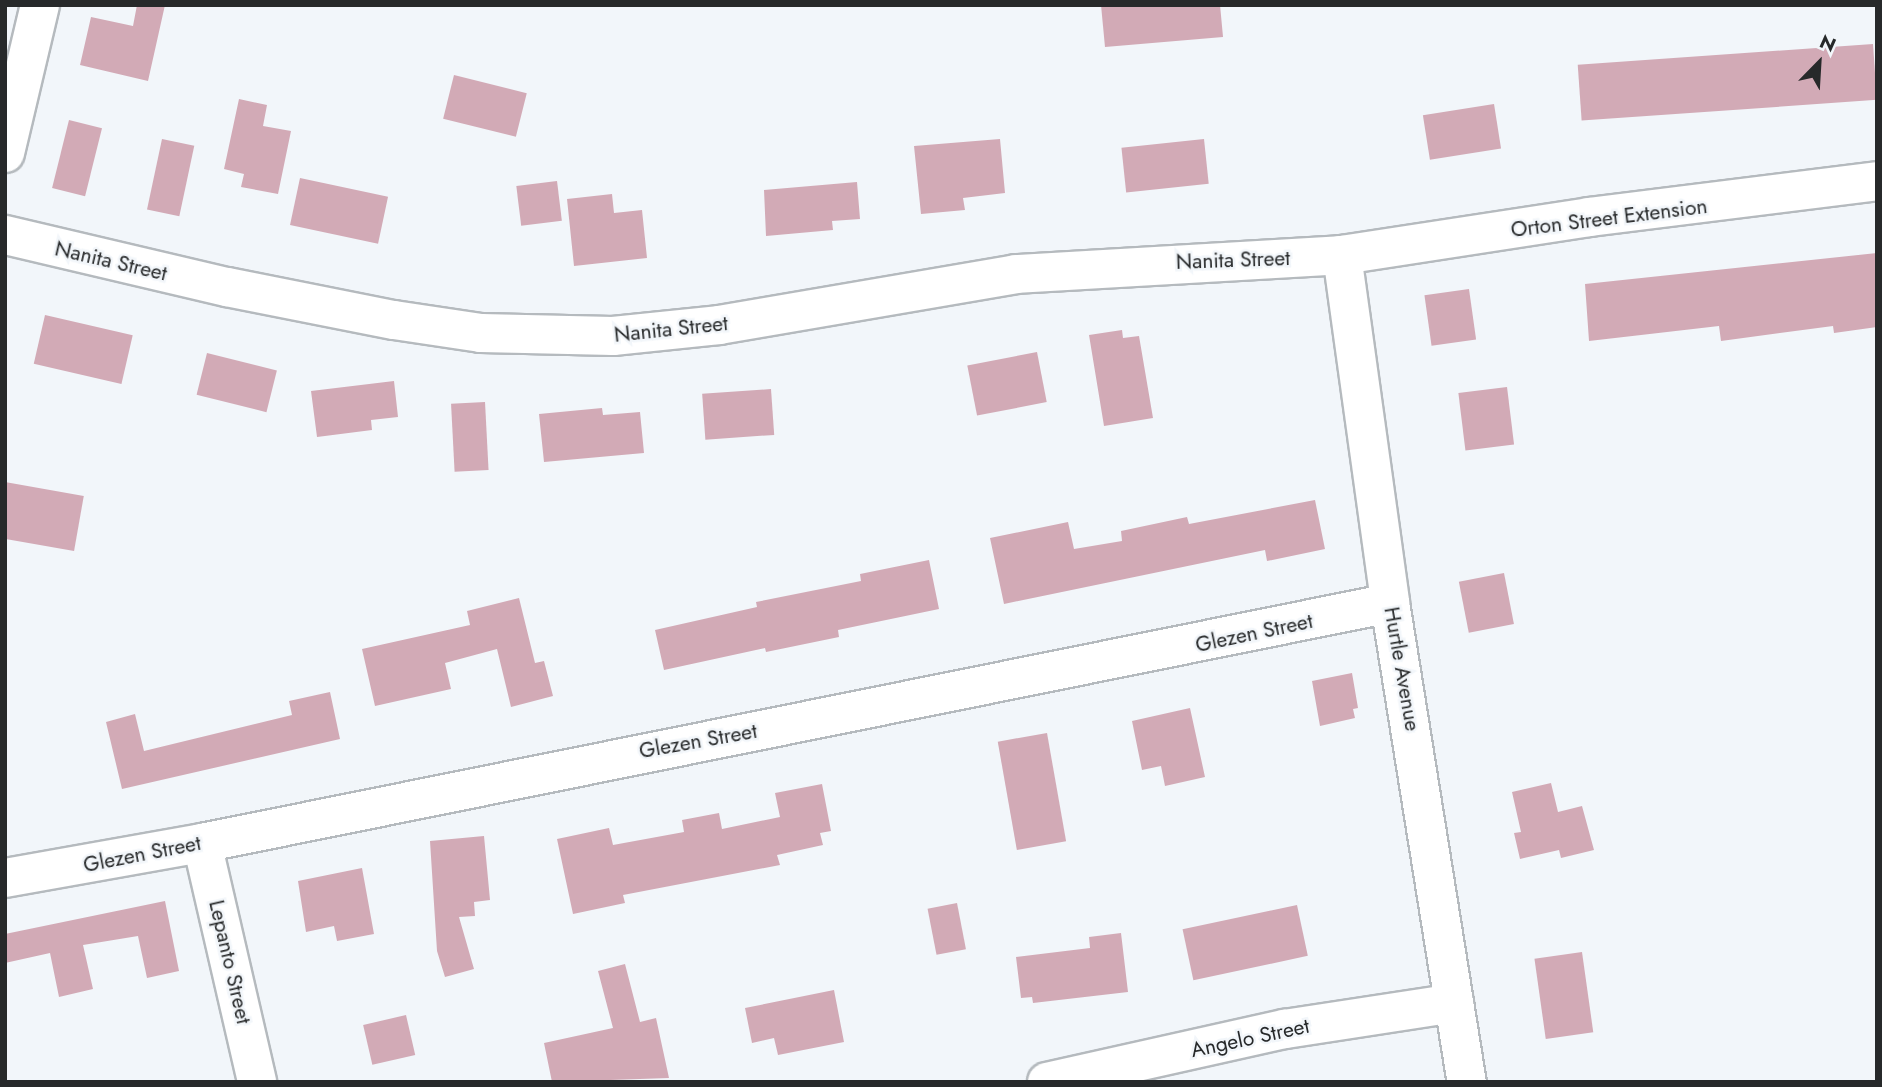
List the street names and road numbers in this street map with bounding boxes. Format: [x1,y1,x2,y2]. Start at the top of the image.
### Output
street label: Orton Street Extension [1509,193,1709,243]
street label: Nanita Street [52,236,170,286]
street label: Nanita Street [1175,245,1291,275]
street label: Nanita Street [613,310,729,348]
street label: Hurtle Avenue [1379,605,1425,733]
street label: Glezen Street [1193,608,1315,658]
street label: Glezen Street [637,718,759,764]
street label: Glezen Street [81,830,203,878]
street label: Lepanto Street [204,898,256,1026]
street label: Angelo Street [1189,1013,1311,1063]

